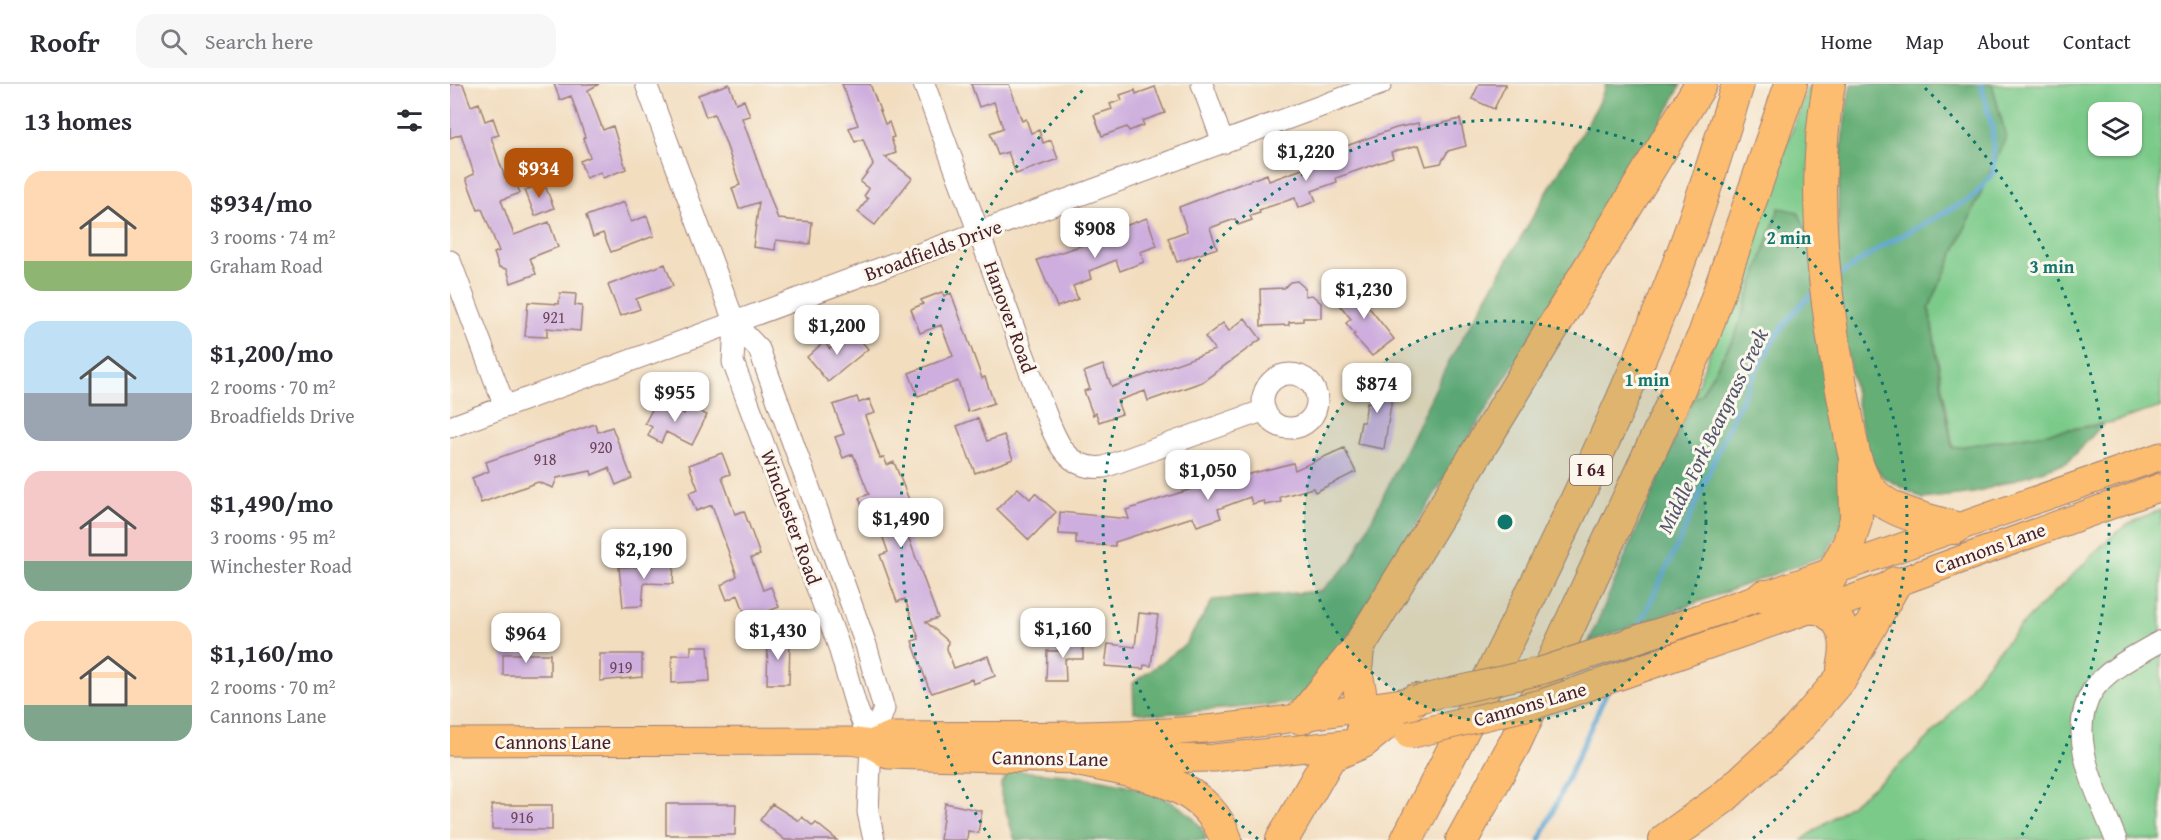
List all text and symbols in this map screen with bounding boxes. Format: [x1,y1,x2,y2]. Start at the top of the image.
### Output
search box [136,14,556,68]
text: Roofr [30,21,100,62]
icon: search [157,25,190,58]
text: Search here [205,25,313,57]
text: Home [1821,26,1872,57]
text: Map [1905,26,1944,57]
text: About [1977,26,2030,57]
text: Contact [2063,26,2131,57]
text: 13 homes [24,101,132,140]
map controls [2088,102,2142,156]
button: layers [2088,102,2142,156]
icon: filters [393,104,426,137]
pin: $1,220 [1257,131,1355,182]
text: $1,220 [1277,136,1335,165]
pin: $934 [503,148,575,199]
text: $934 [518,153,560,182]
text: $934/mo [210,183,312,222]
icon: home [72,195,144,267]
pin: $908 [1059,208,1131,259]
street label: Broadfields Drive [860,211,1006,288]
text: $908 [1074,213,1116,242]
text: 3 rooms · 74 m² [210,222,336,251]
text: 2 min [1767,224,1812,251]
text: Graham Road [210,251,323,280]
text: 3 min [2030,253,2075,280]
street label: Hanover Road [977,257,1044,377]
pin: $1,230 [1315,269,1413,320]
text: $1,230 [1335,274,1393,303]
house number: 921 [542,305,566,329]
pin: $1,200 [788,305,886,356]
text: $1,200 [808,310,866,339]
water label: Middle Fork Beargrass Creek [1649,323,1776,538]
text: $1,200/mo [210,333,333,372]
icon: home [72,345,144,417]
pin: $874 [1341,363,1413,414]
text: 1 min [1625,366,1670,393]
text: $874 [1356,368,1398,397]
text: 2 rooms · 70 m² [210,372,336,401]
pin: $955 [639,372,711,423]
text: $955 [654,377,696,406]
text: Broadfields Drive [210,401,355,430]
house number: 920 [589,435,613,459]
street label: Winchester Road [754,445,829,589]
house number: 918 [533,447,557,471]
pin: $1,050 [1159,450,1257,501]
text: $1,050 [1179,455,1237,484]
road number: I 64 [1570,455,1612,485]
text: $1,490/mo [210,483,333,522]
icon: home [72,495,144,567]
pin: $1,490 [852,498,950,549]
text: $1,490 [872,503,930,532]
centre of rings [1495,512,1515,532]
street label: Cannons Lane [1930,514,2049,581]
text: 3 rooms · 95 m² [210,522,336,551]
pin: $2,190 [595,529,693,580]
text: $2,190 [615,534,673,563]
text: Winchester Road [210,551,352,580]
pin: $1,160 [1014,608,1112,659]
pin: $1,430 [729,610,827,661]
pin: $964 [490,613,562,664]
text: $1,160 [1034,613,1092,642]
text: $1,430 [749,615,807,644]
text: $964 [505,618,547,647]
text: $1,160/mo [210,633,333,672]
icon: home [72,645,144,717]
house number: 919 [609,655,633,679]
text: 2 rooms · 70 m² [210,672,336,701]
street label: Cannons Lane [1470,674,1590,733]
text: Cannons Lane [210,701,326,730]
street label: Cannons Lane [495,727,611,756]
street label: Cannons Lane [992,742,1108,773]
house number: 916 [510,805,534,829]

